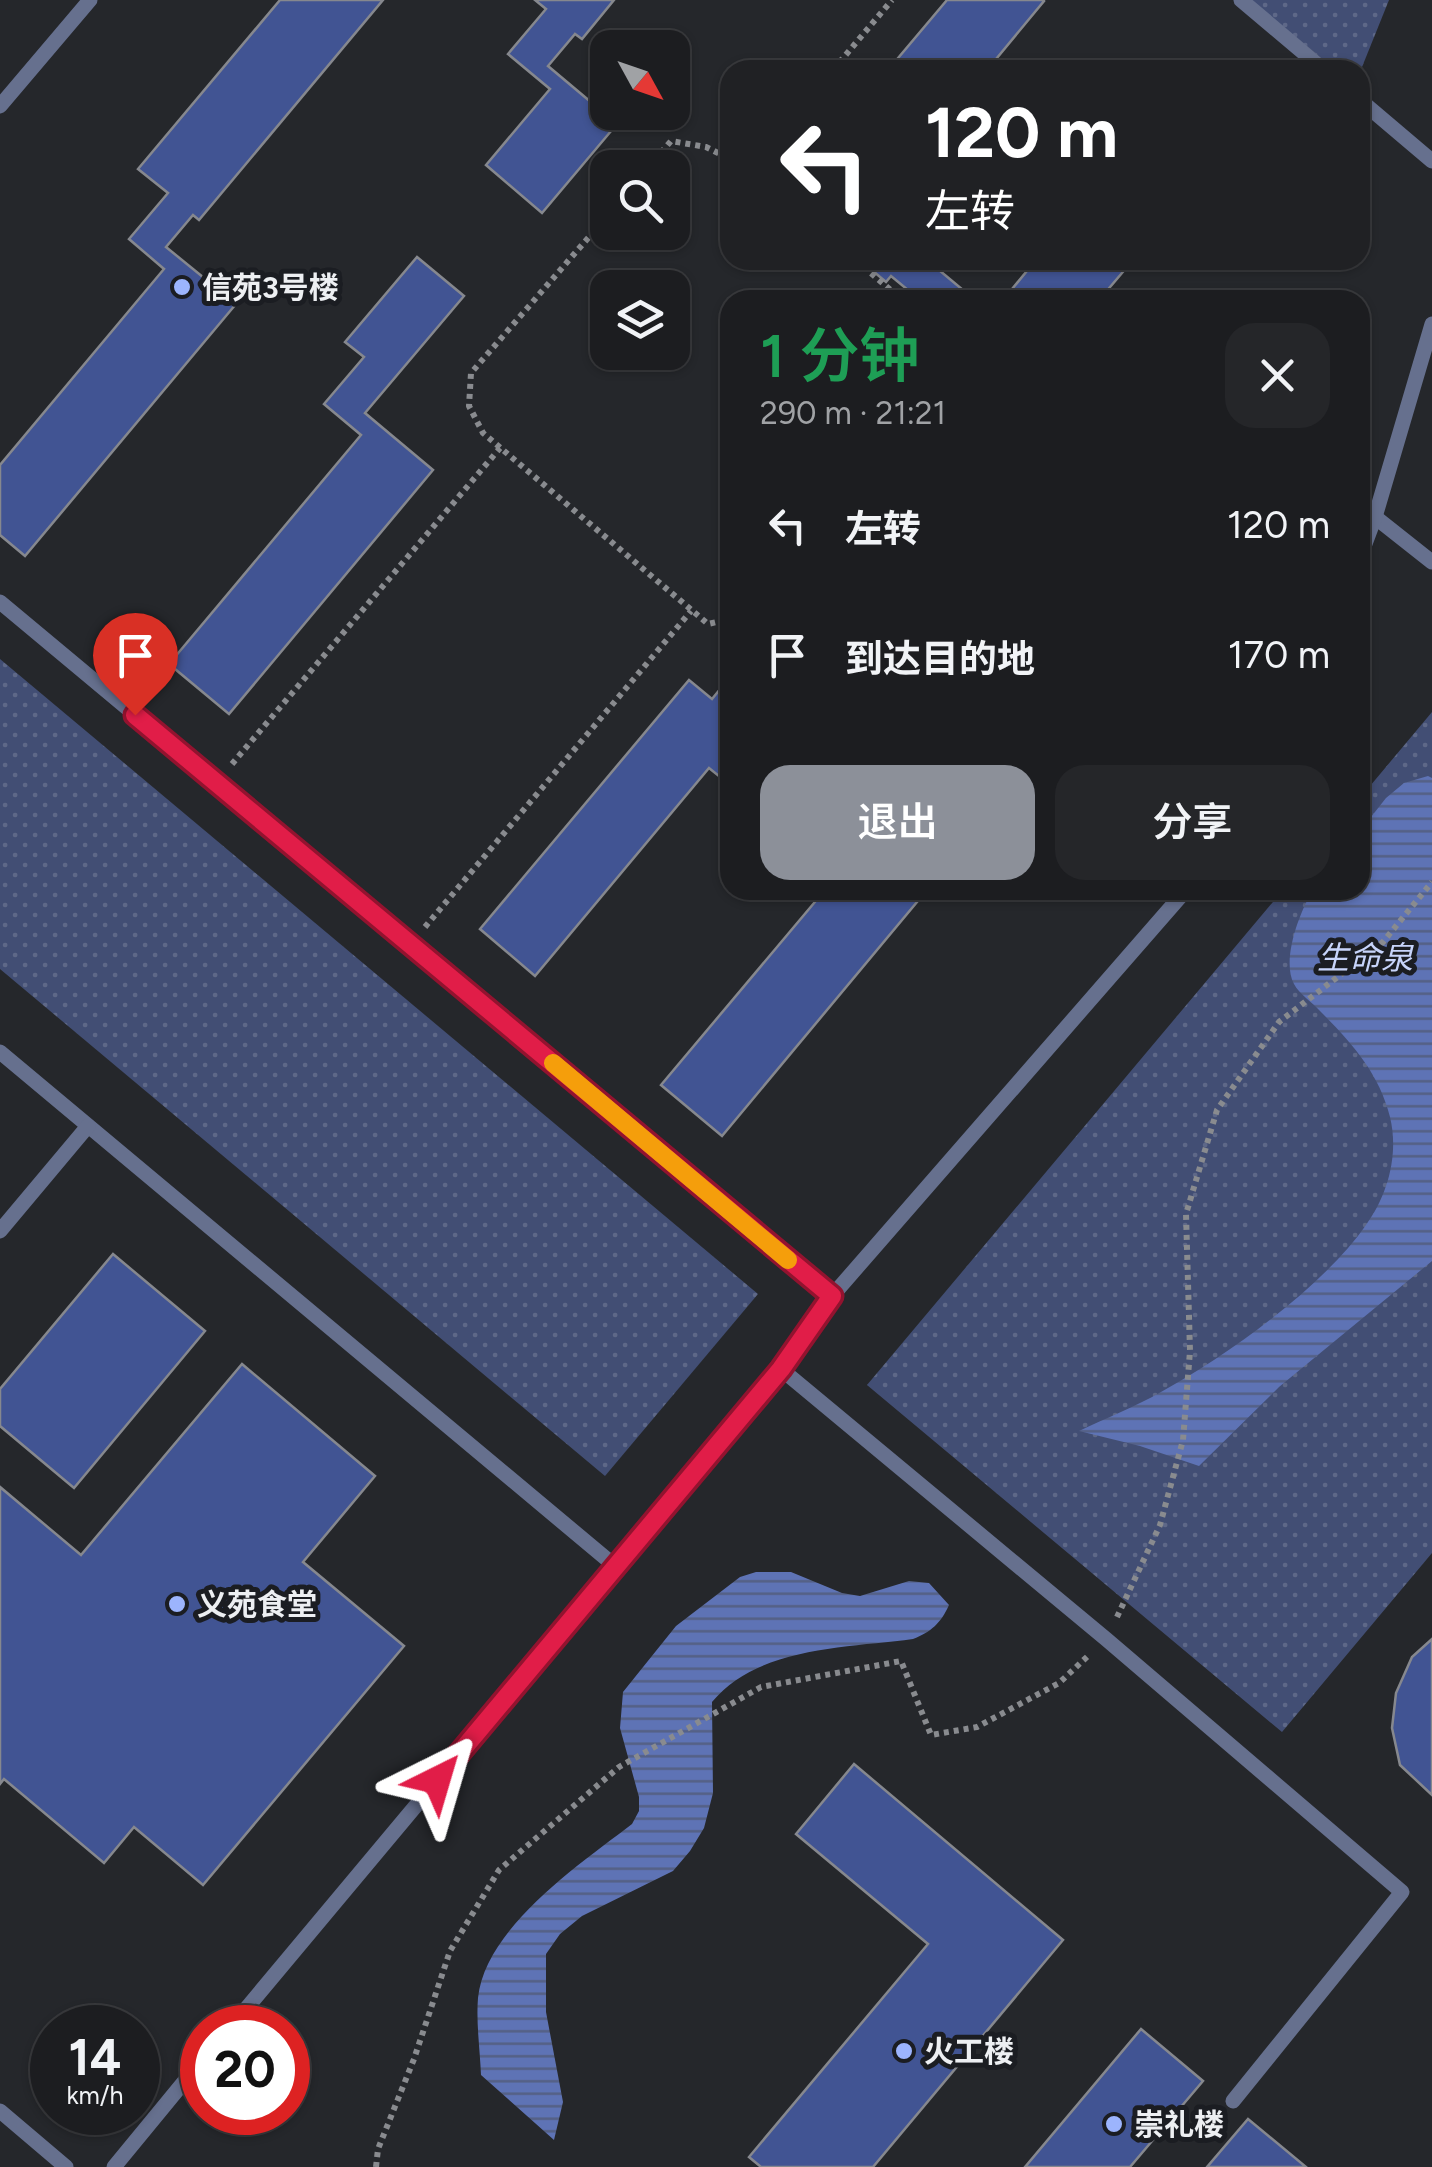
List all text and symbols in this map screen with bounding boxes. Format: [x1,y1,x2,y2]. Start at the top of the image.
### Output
north arrow [590,30,690,130]
map controls [590,30,690,370]
text: 120 m [925,90,1118,175]
icon: left [760,100,890,230]
button: search [590,150,690,250]
text: 左转 [925,184,1015,238]
place label: 信苑3号楼 [202,269,339,306]
button: layers [590,270,690,370]
marker: 信苑3号楼 [171,276,193,298]
text: 1 分钟 [760,320,920,392]
button: close [1225,323,1330,428]
text: 290 m · 21:21 [760,394,946,432]
icon: left [760,498,815,553]
text: 120 m [1227,502,1330,548]
text: 左转 [845,506,921,552]
pin [93,613,178,716]
icon: arrive [108,628,163,683]
icon: arrive [760,628,815,683]
text: 170 m [1228,632,1330,678]
text: 到达目的地 [845,636,1035,682]
button: 退出 [760,765,1035,880]
button: 分享 [1055,765,1330,880]
water label: 生命泉 [1317,939,1414,977]
place label: 义苑食堂 [197,1586,317,1623]
marker: 义苑食堂 [166,1593,188,1615]
position arrow [385,1728,489,1832]
speed limit sign: 20 [180,2005,310,2135]
text: 14 [69,2027,121,2088]
place label: 火工楼 [924,2033,1014,2070]
marker: 火工楼 [893,2040,915,2062]
text: km/h [66,2080,124,2110]
place label: 崇礼楼 [1134,2106,1224,2143]
marker: 崇礼楼 [1103,2113,1125,2135]

